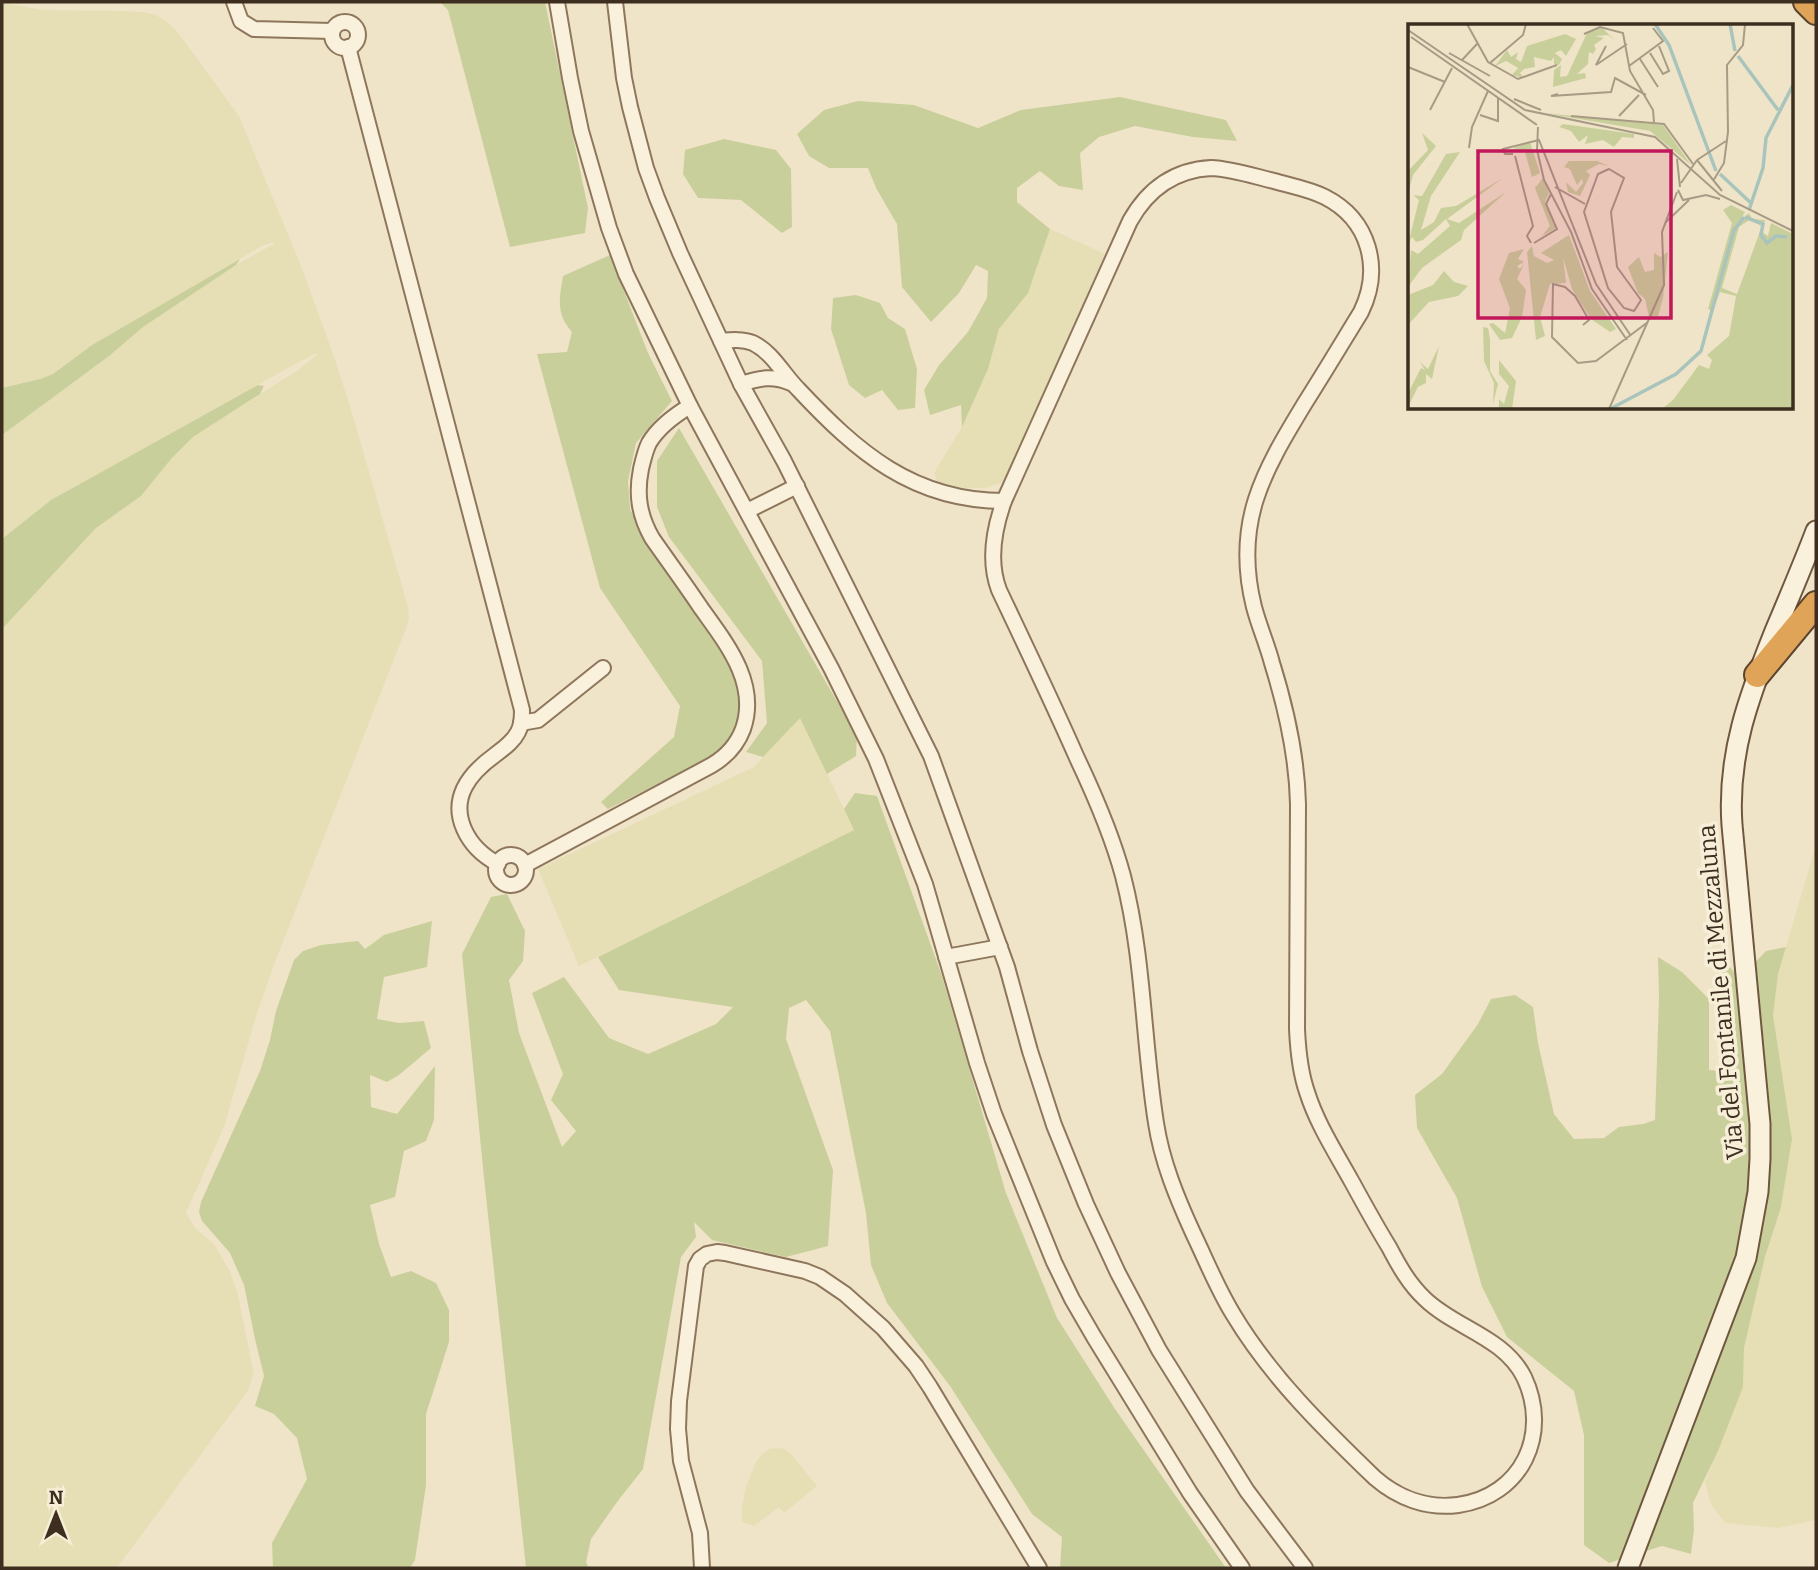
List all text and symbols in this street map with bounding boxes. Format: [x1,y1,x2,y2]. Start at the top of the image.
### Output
inset map [1408,24,1794,410]
street label: Via del Fontanile di Mezzaluna [1692,823,1750,1161]
north arrow [21,1479,91,1549]
text: N [49,1486,64,1509]

